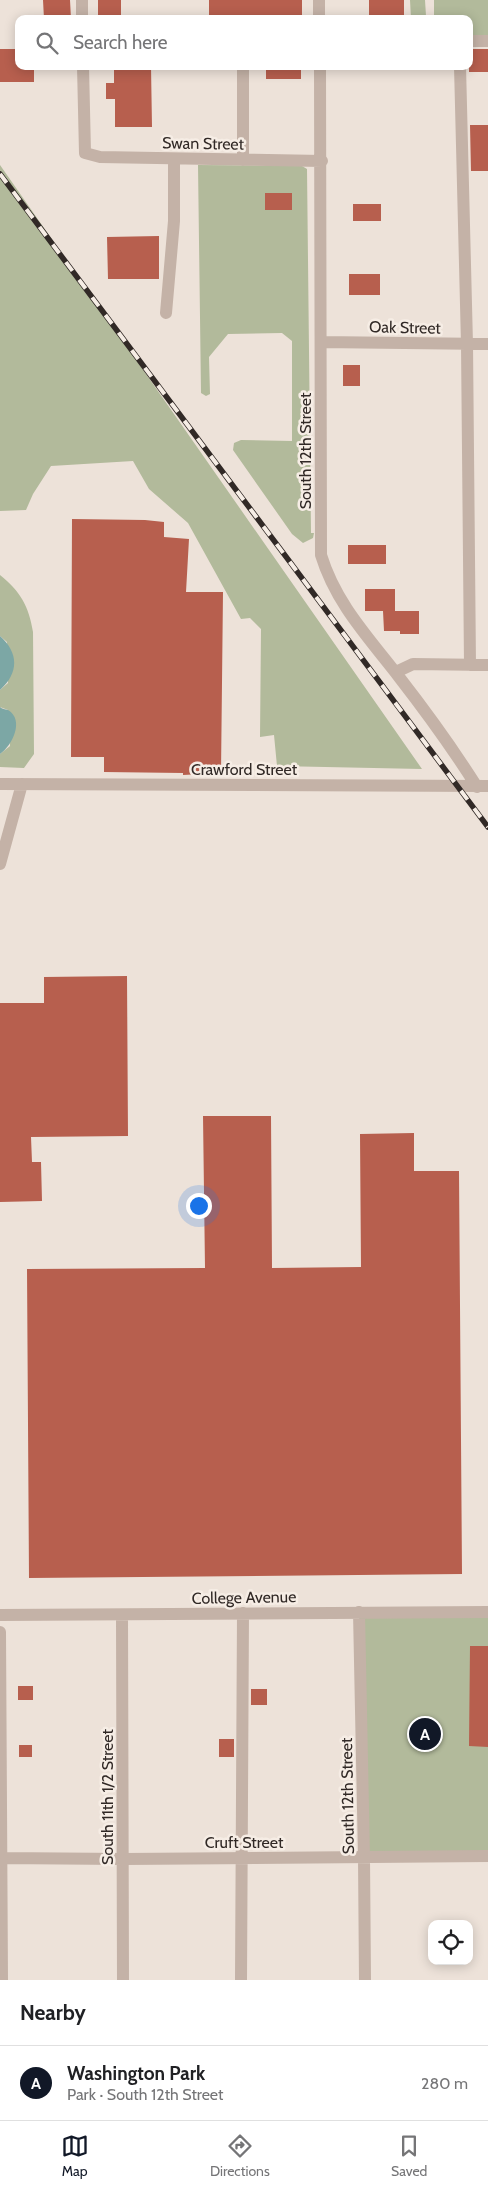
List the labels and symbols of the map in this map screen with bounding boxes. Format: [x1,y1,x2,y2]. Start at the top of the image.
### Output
street label: Swan Street [162,133,245,154]
street label: Oak Street [369,317,442,338]
street label: South 12th Street [296,392,315,509]
street label: Crawford Street [191,760,298,779]
your location [186,1193,212,1219]
street label: College Avenue [192,1587,296,1608]
pin: A [409,1715,441,1753]
street label: South 11th 1/2 Street [98,1729,117,1865]
street label: South 12th Street [337,1737,358,1854]
street label: Cruft Street [205,1833,284,1852]

